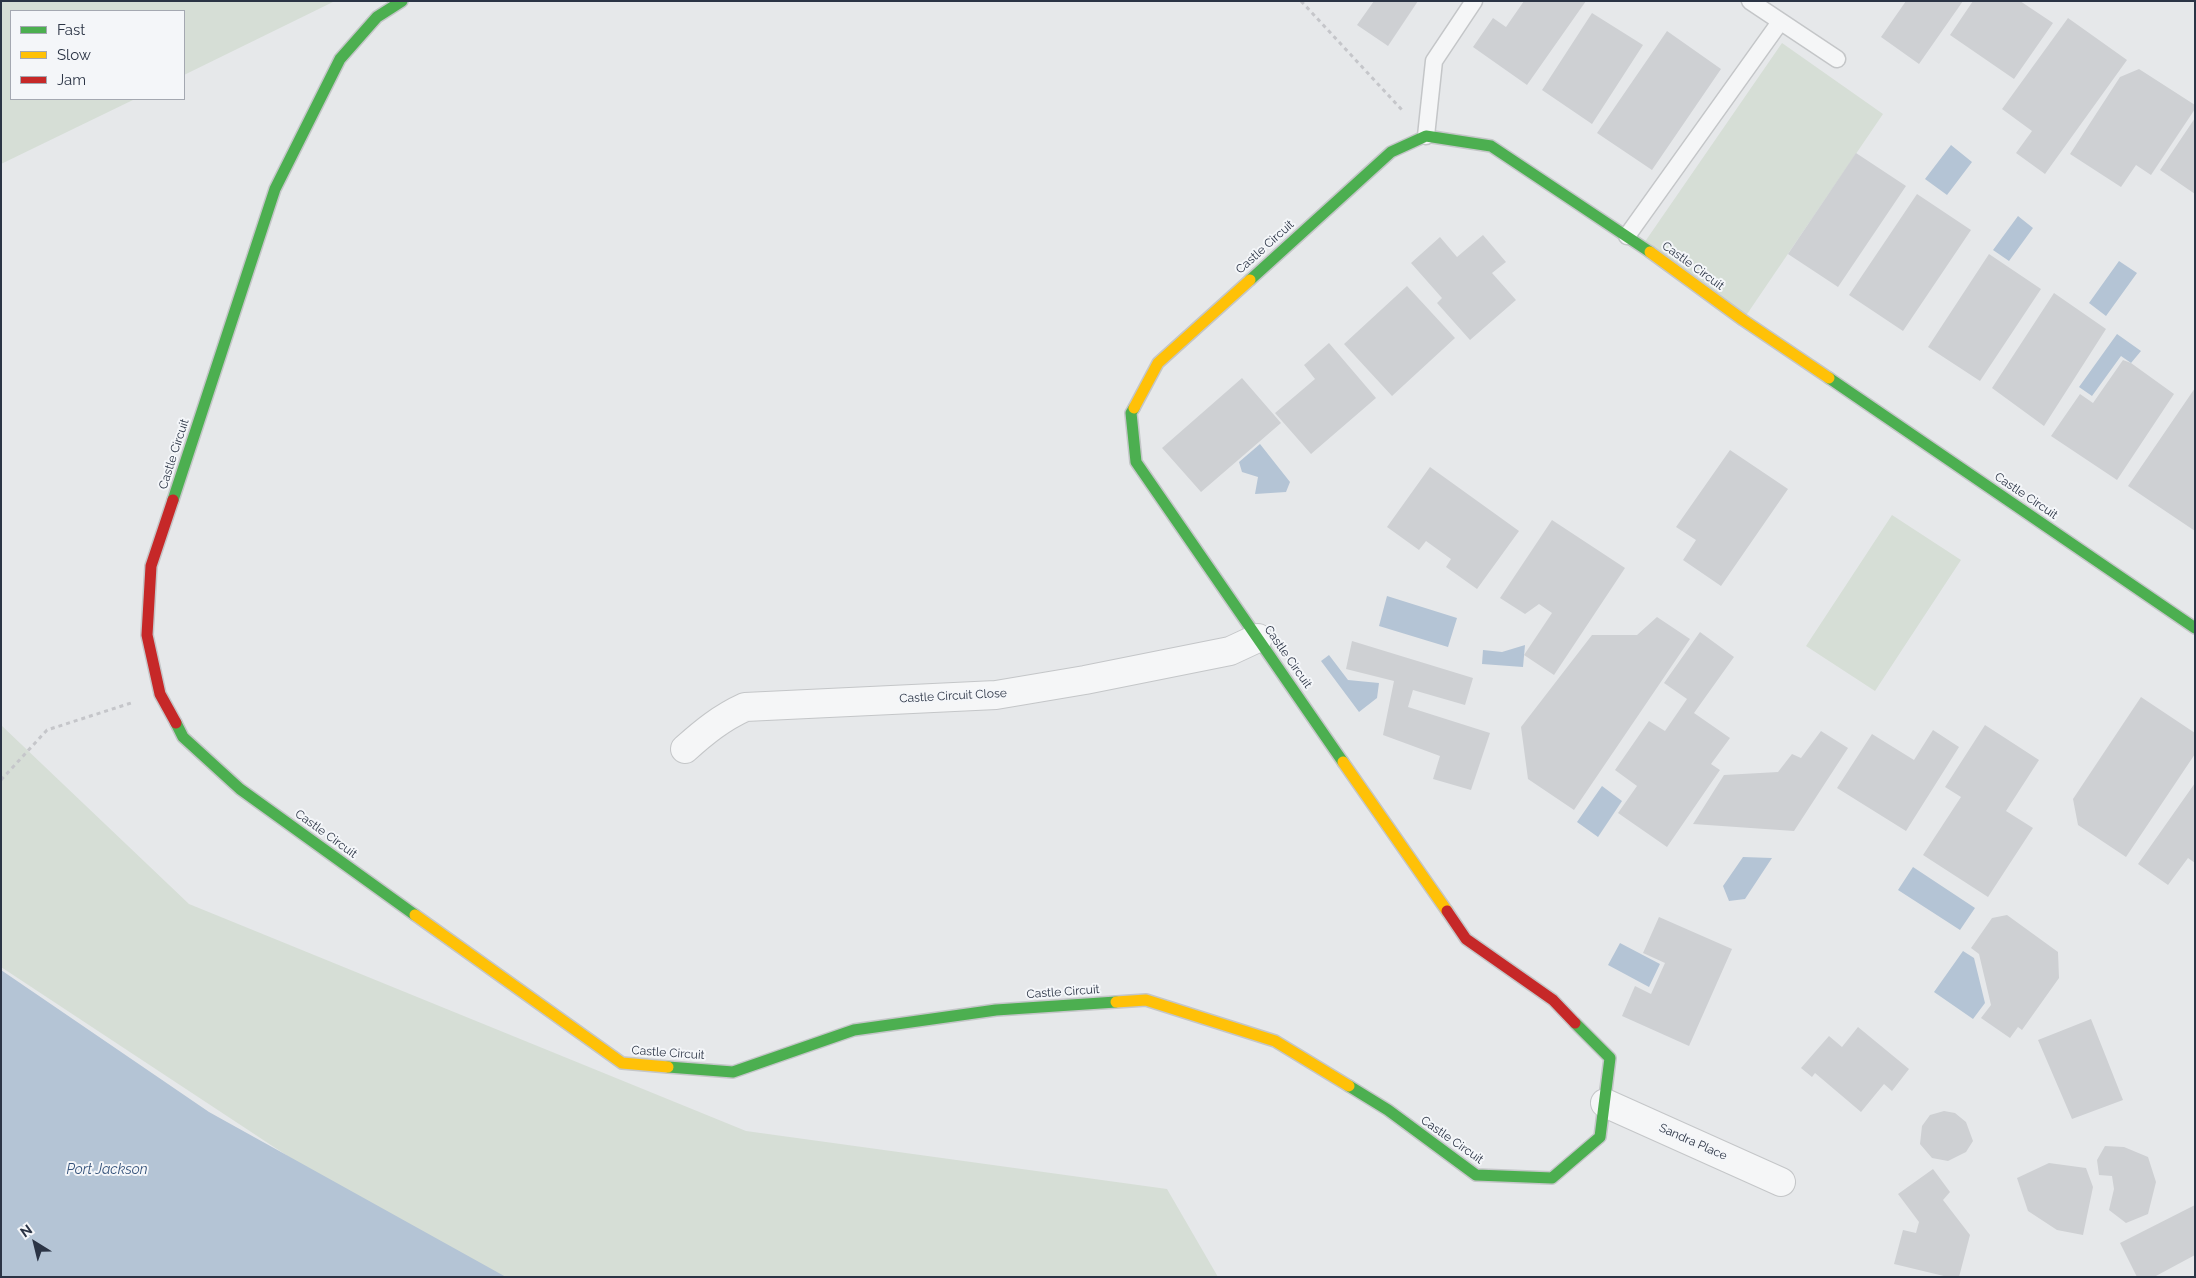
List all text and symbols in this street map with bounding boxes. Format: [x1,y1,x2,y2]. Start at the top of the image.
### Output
legend [10,10,185,100]
text: Fast [57,21,85,39]
text: Slow [57,46,91,64]
text: Jam [57,71,86,89]
street label: Castle Circuit [1233,217,1297,277]
street label: Castle Circuit [1659,239,1727,293]
street label: Castle Circuit [156,417,192,491]
street label: Castle Circuit [1992,470,2060,522]
street label: Castle Circuit [1261,623,1315,691]
street label: Castle Circuit Close [899,686,1007,706]
street label: Castle Circuit [292,807,360,861]
street label: Castle Circuit [1026,982,1100,1002]
street label: Castle Circuit [631,1043,705,1063]
street label: Castle Circuit [1418,1113,1486,1167]
street label: Sandra Place [1657,1121,1729,1163]
water label: Port Jackson [66,1162,148,1178]
north arrow [10,1218,60,1268]
text: N [17,1221,35,1240]

